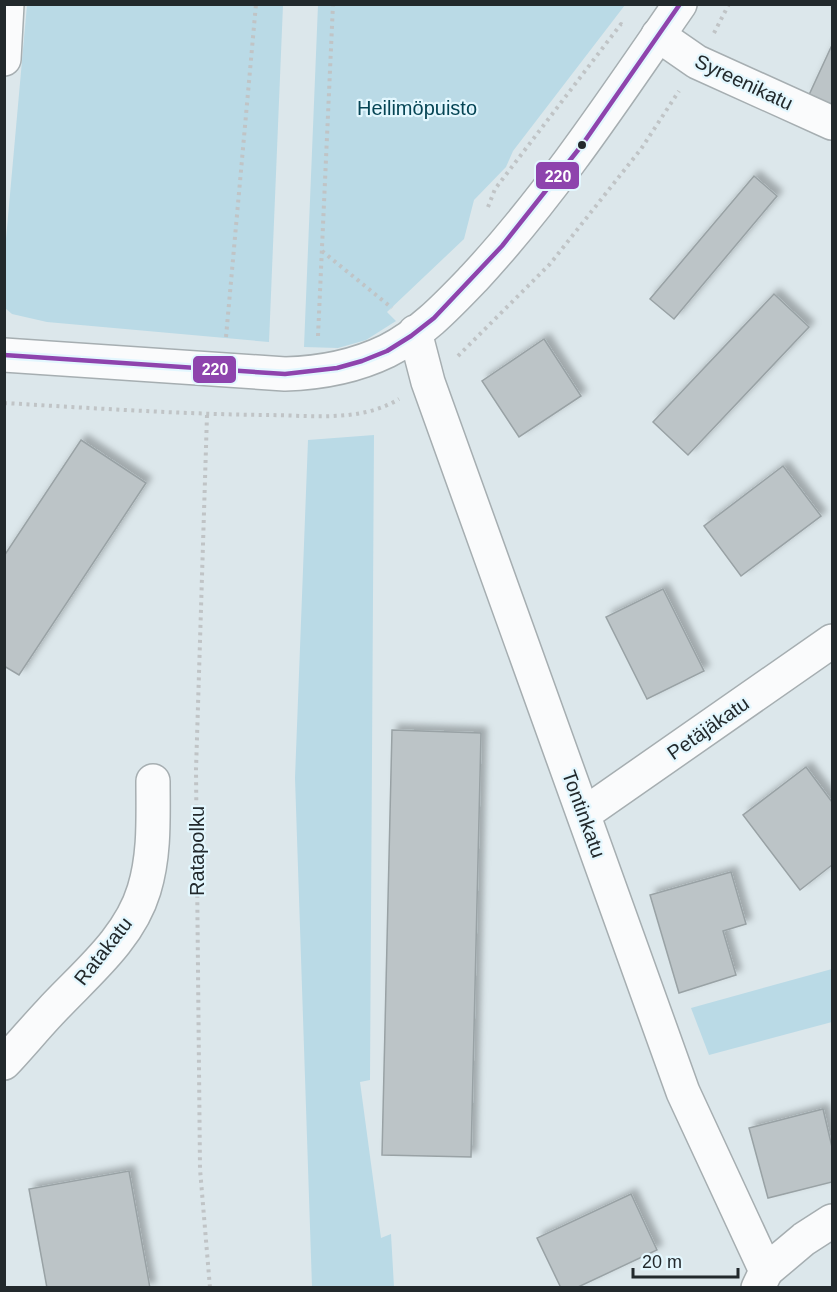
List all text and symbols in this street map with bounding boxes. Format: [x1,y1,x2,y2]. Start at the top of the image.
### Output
street label: Syreenikatu [691,50,797,114]
park label: Heilimöpuisto [357,97,477,119]
unlabelled marker [576,139,588,151]
line badge: 220 [535,161,580,190]
text: 220 [545,168,571,185]
line badge: 220 [192,355,237,384]
text: 220 [202,361,228,378]
street label: Petäjäkatu [663,692,753,764]
street label: Tontinkatu [558,767,610,861]
street label: Ratapolku [186,806,208,896]
street label: Ratakatu [70,913,136,989]
scale bar [633,1241,738,1279]
text: 20 m [642,1252,682,1272]

